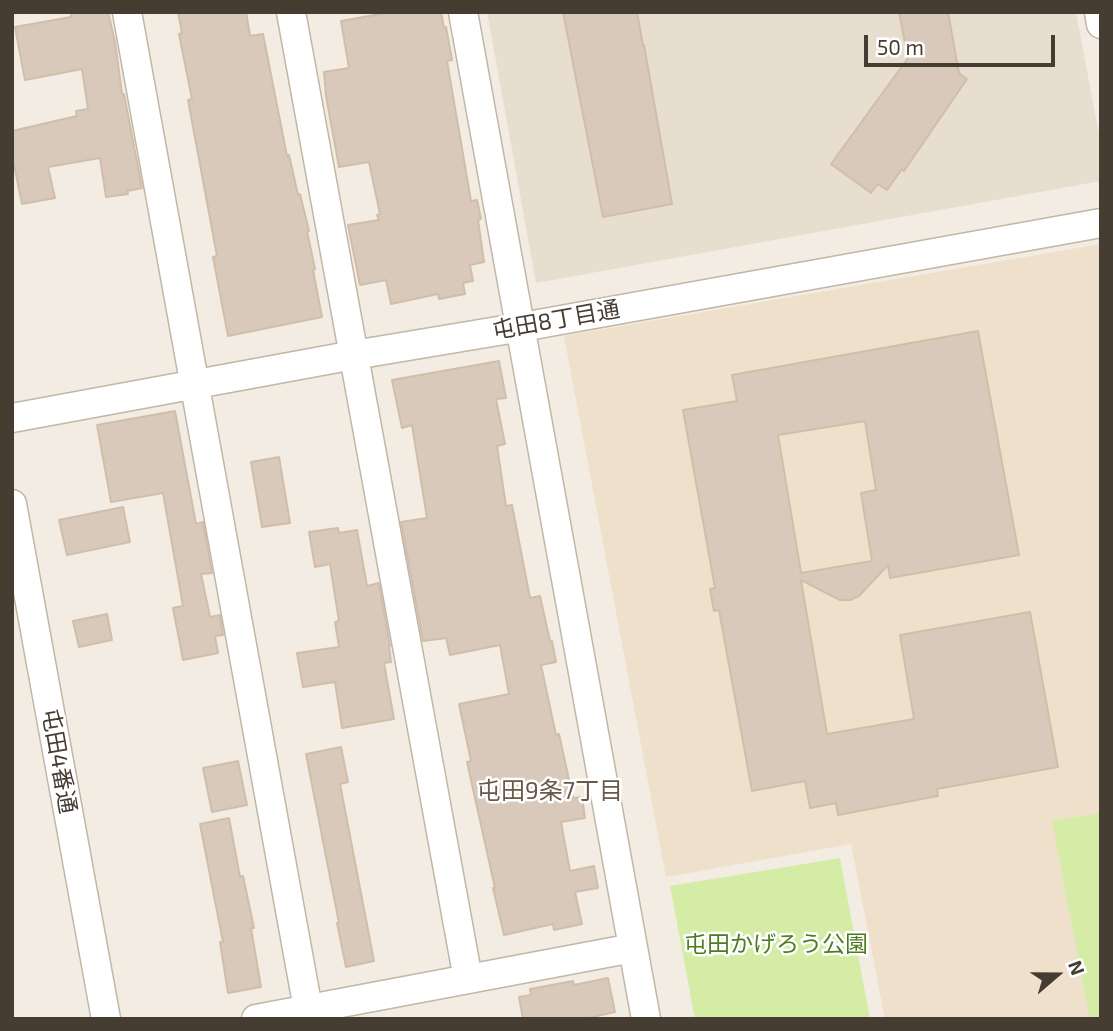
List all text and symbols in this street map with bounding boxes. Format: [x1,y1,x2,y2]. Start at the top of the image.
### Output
scale bar [868,21,1059,65]
text: 50 m [877,34,924,59]
street label: 屯田8丁目通 [490,295,622,345]
street label: 屯田4番通 [36,706,82,816]
district label: 屯田9条7丁目 [477,777,623,805]
park label: 屯田かげろう公園 [684,930,868,958]
north arrow [1022,940,1092,1010]
text: N [1064,957,1090,978]

